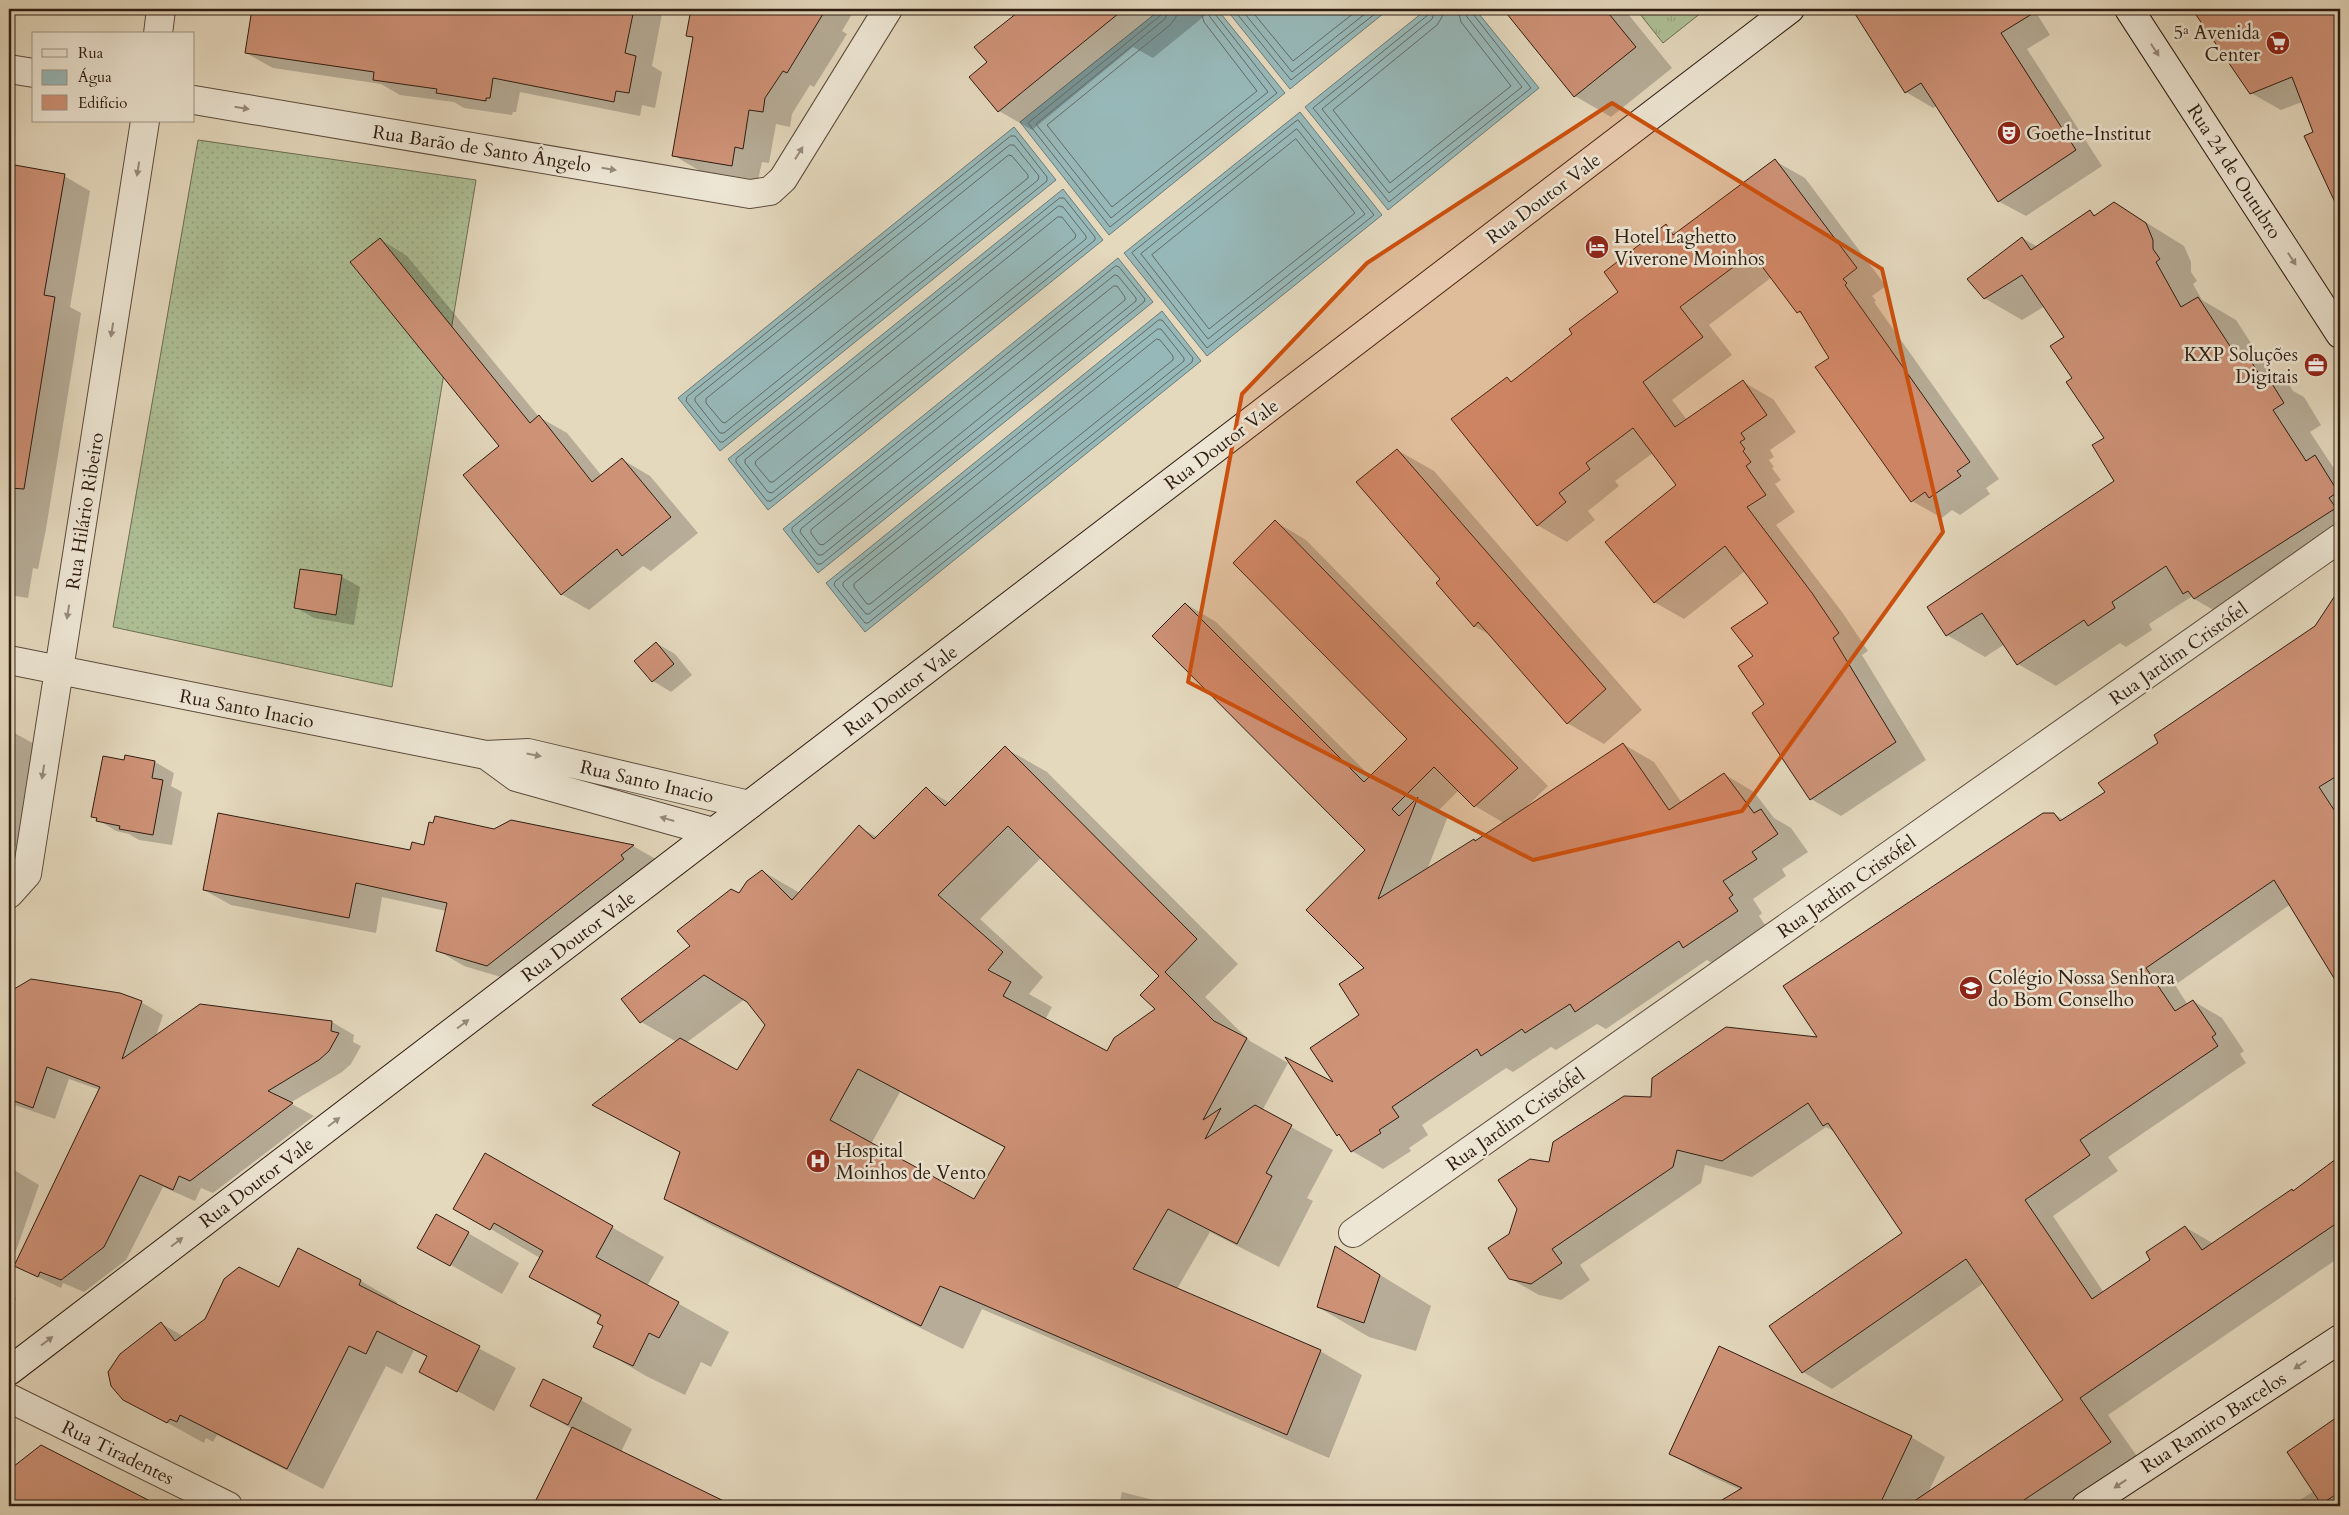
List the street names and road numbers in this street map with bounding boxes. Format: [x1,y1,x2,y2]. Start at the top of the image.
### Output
street label: Rua 24 de Outubro [2181,99,2288,244]
street label: Rua Barão de Santo Ângelo [371,118,593,179]
street label: Rua Doutor Vale [1481,147,1606,250]
street label: Rua Doutor Vale [1159,393,1284,496]
street label: Rua Hilário Ribeiro [60,431,110,592]
street label: Rua Jardim Cristófel [2104,596,2253,711]
street label: Rua Doutor Vale [838,639,963,742]
street label: Rua Santo Inacio [177,683,316,735]
street label: Rua Santo Inacio [577,754,716,810]
street label: Rua Jardim Cristófel [1772,829,1921,944]
street label: Rua Doutor Vale [516,885,641,988]
street label: Rua Jardim Cristófel [1441,1062,1590,1177]
street label: Rua Doutor Vale [194,1131,319,1234]
street label: Rua Ramiro Barcelos [2136,1366,2291,1480]
street label: Rua Tiradentes [57,1415,178,1491]

